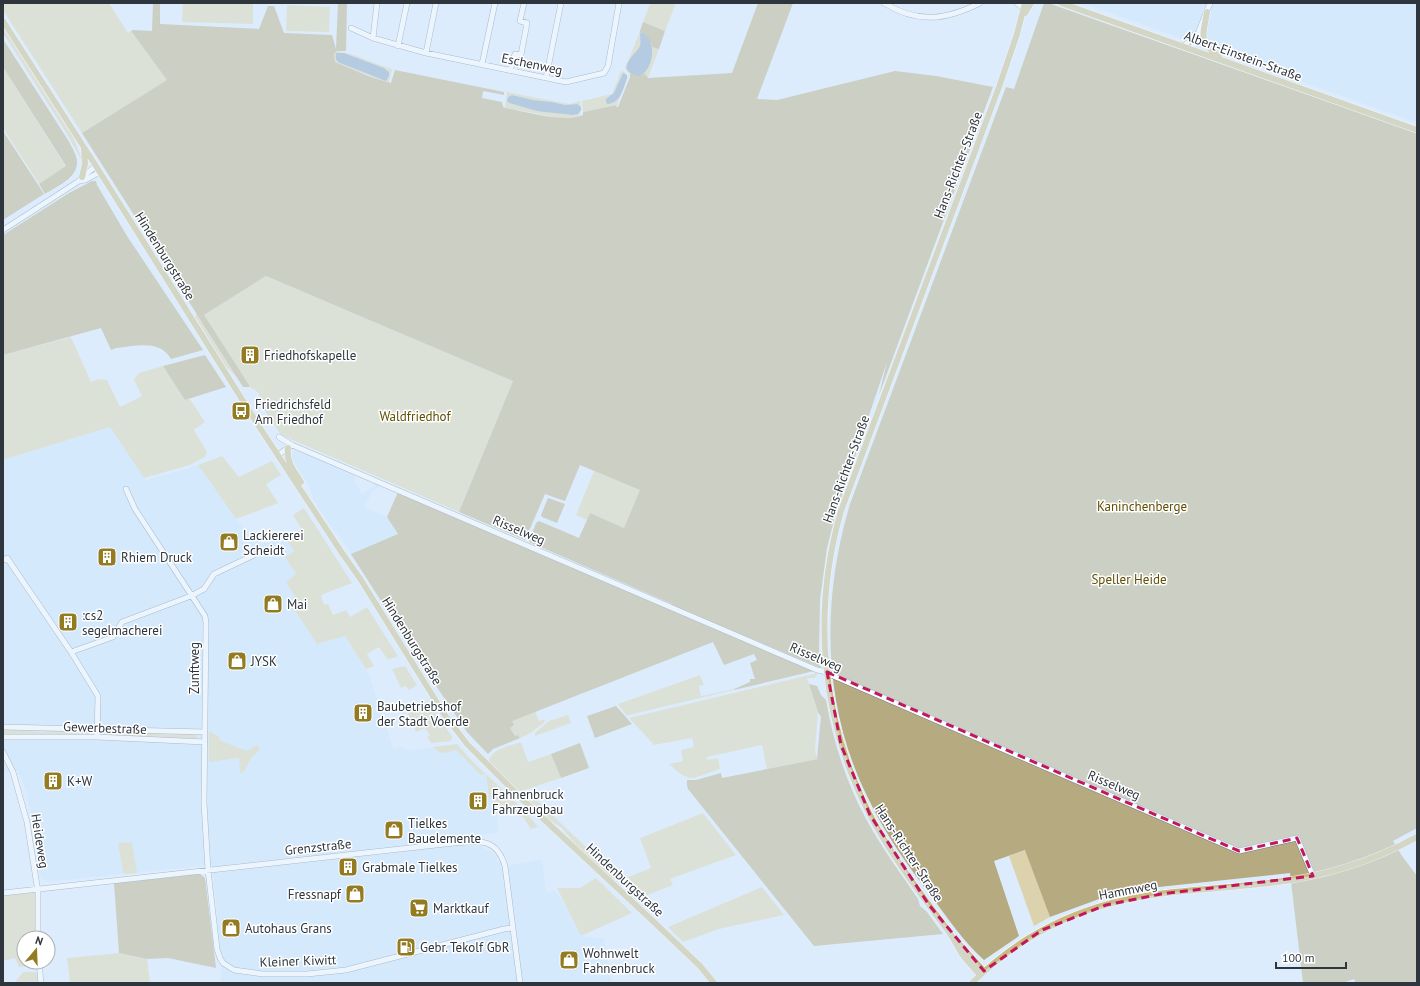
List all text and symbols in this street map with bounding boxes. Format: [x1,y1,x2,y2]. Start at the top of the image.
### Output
street label: Albert-Einstein-Straße [1182,27,1304,85]
street label: Eschenweg [500,49,564,79]
street label: Hans-Richter-Straße [930,109,986,221]
street label: Hindenburgstraße [131,209,199,303]
building icon: Friedhofskapelle [239,344,261,366]
place label: Friedhofskapelle [264,347,356,364]
place label: Friedrichsfeld Am Friedhof [255,396,331,428]
bus stop icon: Friedrichsfeld Am Friedhof [230,400,252,422]
park label: Waldfriedhof [379,408,451,425]
street label: Hans-Richter-Straße [819,413,873,525]
park label: Kaninchenberge [1097,498,1187,515]
street label: Risselweg [490,511,548,549]
place label: Lackiererei Scheidt [243,527,304,559]
shop icon: Lackiererei Scheidt [218,531,240,553]
building icon: Rhiem Druck [96,546,118,568]
place label: Rhiem Druck [121,549,193,566]
park label: Speller Heide [1091,571,1167,588]
shop icon: Mai [262,593,284,615]
street label: Hindenburgstraße [378,594,446,688]
place label: Mai [287,596,307,613]
place label: :cs2 segelmacherei [82,607,162,639]
building icon: :cs2 segelmacherei [57,611,79,633]
street label: Risselweg [787,638,845,676]
street label: Zunftweg [186,642,203,694]
shop icon: JYSK [226,650,248,672]
place label: JYSK [250,653,277,670]
place label: Baubetriebshof der Stadt Voerde [377,698,469,730]
building icon: Baubetriebshof der Stadt Voerde [352,702,374,724]
street label: Gewerbestraße [63,718,147,738]
street label: Risselweg [1085,766,1143,804]
building icon: K+W [42,770,64,792]
place label: K+W [67,773,92,790]
place label: Fahnenbruck Fahrzeugbau [492,786,564,818]
building icon: Fahnenbruck Fahrzeugbau [467,790,489,812]
street label: Hans-Richter-Straße [871,801,947,905]
street label: Heideweg [27,812,53,870]
place label: Tielkes Bauelemente [408,815,481,847]
shop icon: Tielkes Bauelemente [383,819,405,841]
street label: Grenzstraße [284,835,352,859]
street label: Hindenburgstraße [582,840,668,920]
building icon: Grabmale Tielkes [337,856,359,878]
place label: Grabmale Tielkes [362,859,458,876]
street label: Hammweg [1097,876,1159,904]
shop icon: Fressnapf [344,883,366,905]
place label: Fressnapf [288,886,342,903]
supermarket icon: Marktkauf [408,897,430,919]
place label: Marktkauf [433,900,489,917]
shop icon: Autohaus Grans [220,917,242,939]
place label: Autohaus Grans [245,920,332,937]
north arrow [16,930,56,970]
text: N [34,933,45,948]
fuel station icon: Gebr. Tekolf GbR [395,936,417,958]
place label: Gebr. Tekolf GbR [420,939,510,956]
scale bar [1276,944,1346,970]
place label: Wohnwelt Fahnenbruck [583,945,655,977]
shop icon: Wohnwelt Fahnenbruck [558,949,580,971]
text: 100 m [1282,950,1315,965]
street label: Kleiner Kiwitt [259,951,337,971]

